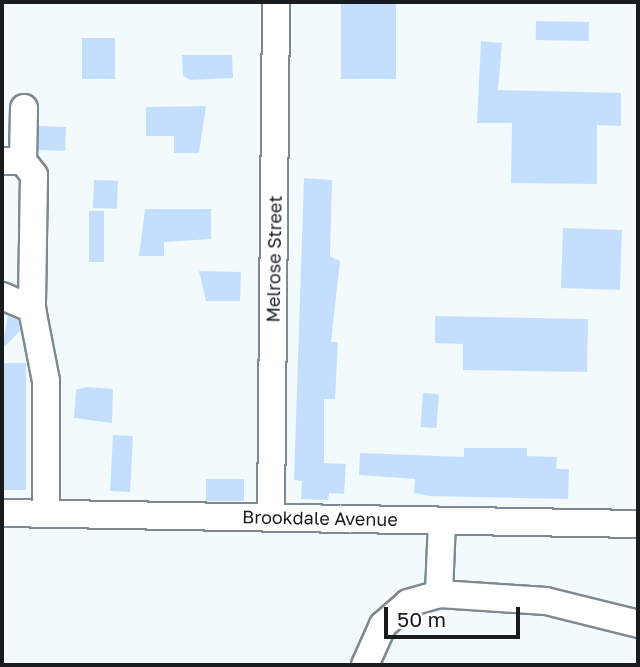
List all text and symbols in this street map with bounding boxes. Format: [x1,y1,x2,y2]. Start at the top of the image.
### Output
street label: Melrose Street [262,195,286,323]
street label: Brookdale Avenue [242,506,398,530]
scale bar [388,594,524,638]
text: 50 m [397,606,446,632]

